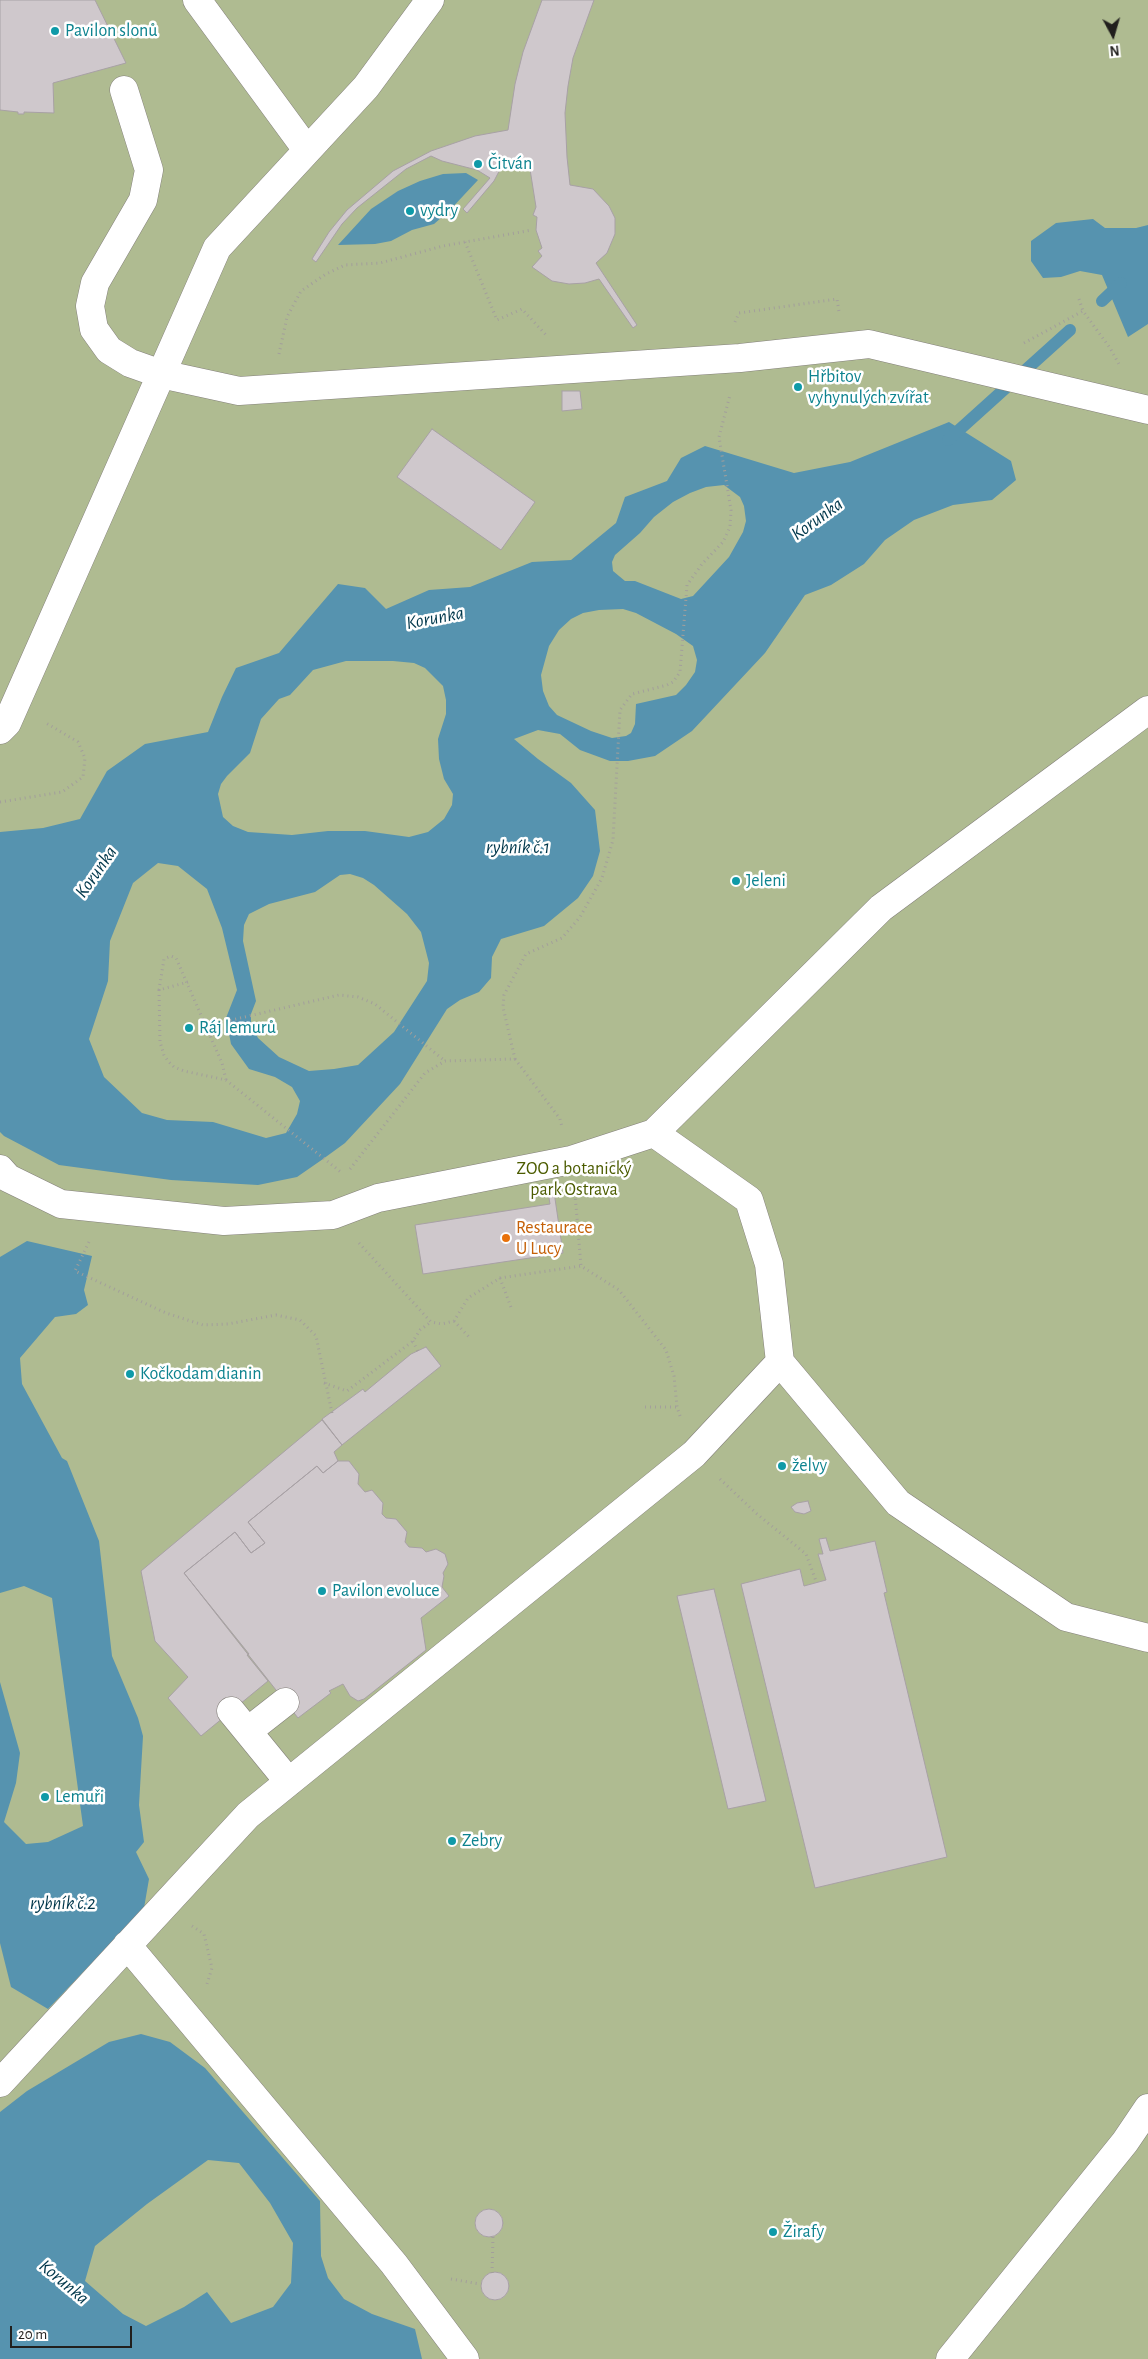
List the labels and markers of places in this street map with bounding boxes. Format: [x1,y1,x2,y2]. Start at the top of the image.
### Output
place label: Pavilon slonů [65,20,158,42]
marker: Pavilon slonů [49,25,61,37]
place label: Čitván [488,153,532,175]
marker: Čitván [472,158,484,170]
place label: vydry [420,200,458,222]
marker: vydry [404,205,416,217]
place label: Hřbitov vyhynulých zvířat [808,366,929,408]
marker: Hřbitov vyhynulých zvířat [792,381,804,393]
place label: Jeleni [746,870,786,892]
marker: Jeleni [730,875,742,887]
place label: Ráj lemurů [199,1017,276,1039]
marker: Ráj lemurů [183,1022,195,1034]
place label: Restaurace U Lucy [516,1217,593,1260]
marker: Restaurace U Lucy [500,1232,512,1244]
place label: Kočkodam dianin [140,1363,262,1385]
marker: Kočkodam dianin [124,1368,136,1380]
place label: želvy [792,1455,827,1477]
marker: želvy [776,1460,788,1472]
place label: Pavilon evoluce [332,1580,440,1602]
marker: Pavilon evoluce [316,1585,328,1597]
place label: Lemuři [55,1786,104,1808]
marker: Lemuři [39,1791,51,1803]
place label: Zebry [462,1830,502,1852]
marker: Zebry [446,1835,458,1847]
place label: Žirafy [783,2221,824,2243]
marker: Žirafy [767,2226,779,2238]

